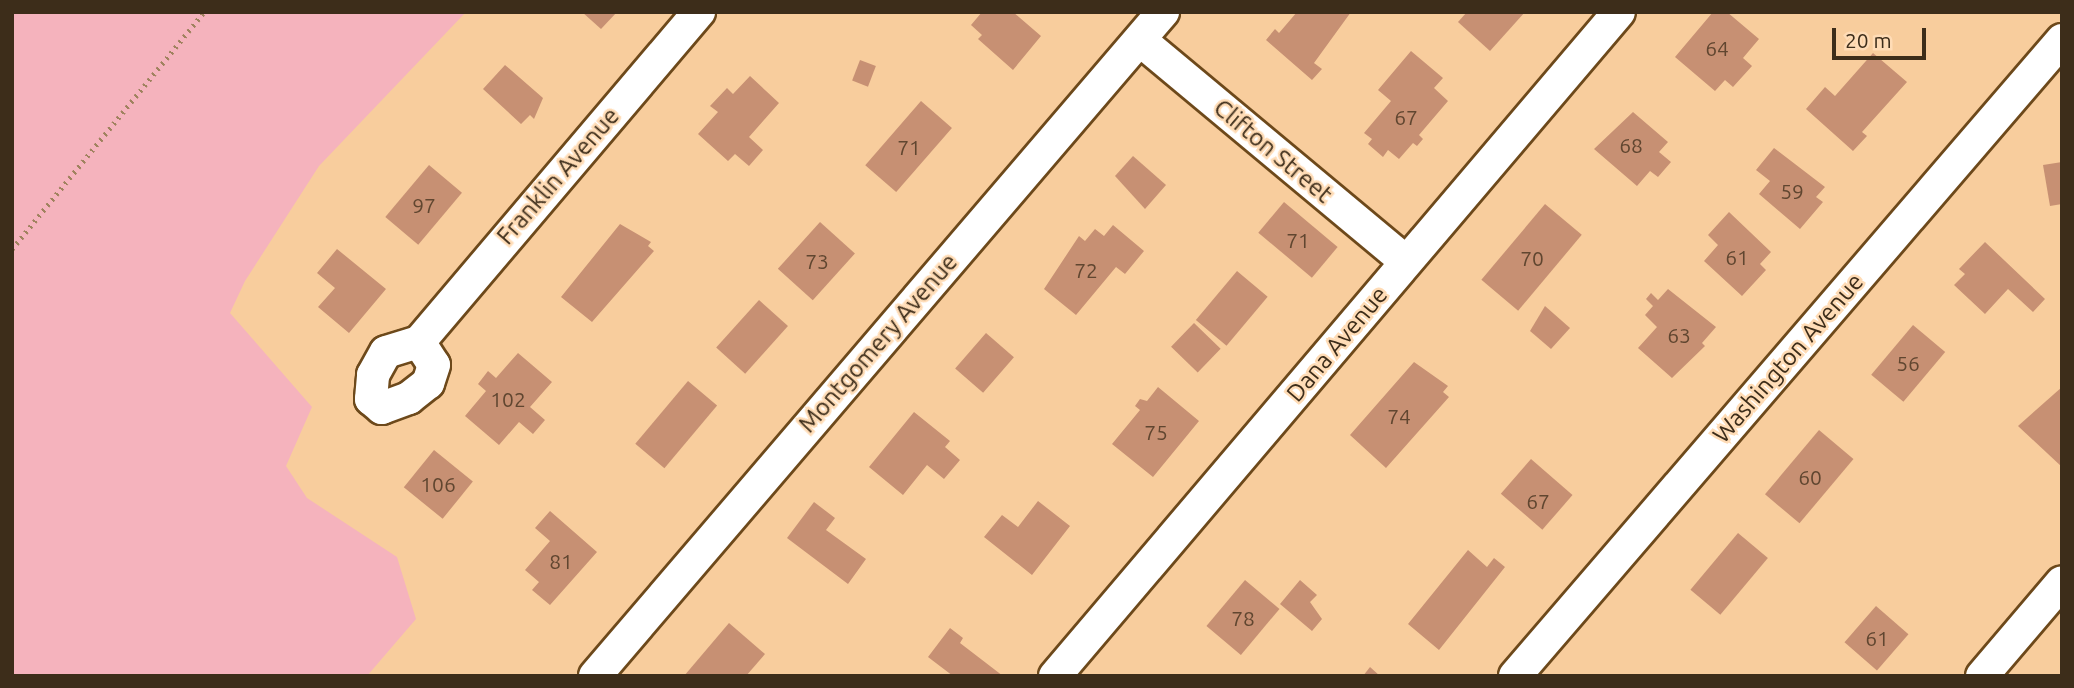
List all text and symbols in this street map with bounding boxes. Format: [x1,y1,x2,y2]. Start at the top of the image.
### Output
scale bar [1836,14,1930,58]
text: 20 m [1845,28,1892,52]
house number: 64 [1705,35,1729,61]
street label: Clifton Street [1208,93,1338,209]
street label: Franklin Avenue [491,102,625,250]
house number: 67 [1394,104,1418,130]
house number: 68 [1619,132,1643,158]
house number: 71 [897,134,921,160]
house number: 59 [1780,178,1804,204]
house number: 97 [412,192,436,218]
house number: 71 [1286,227,1310,253]
house number: 61 [1725,244,1749,270]
house number: 70 [1520,245,1544,271]
street label: Montgomery Avenue [793,248,963,438]
house number: 73 [805,248,829,274]
house number: 72 [1074,257,1098,283]
street label: Washington Avenue [1707,267,1869,449]
street label: Dana Avenue [1280,280,1394,408]
house number: 63 [1667,322,1691,348]
house number: 56 [1896,350,1920,376]
house number: 102 [490,386,526,412]
house number: 74 [1387,403,1411,429]
house number: 75 [1144,419,1168,445]
house number: 60 [1798,464,1822,490]
house number: 106 [420,471,456,497]
house number: 67 [1526,488,1550,514]
house number: 81 [549,548,573,574]
house number: 78 [1231,605,1255,631]
house number: 61 [1865,625,1889,651]

